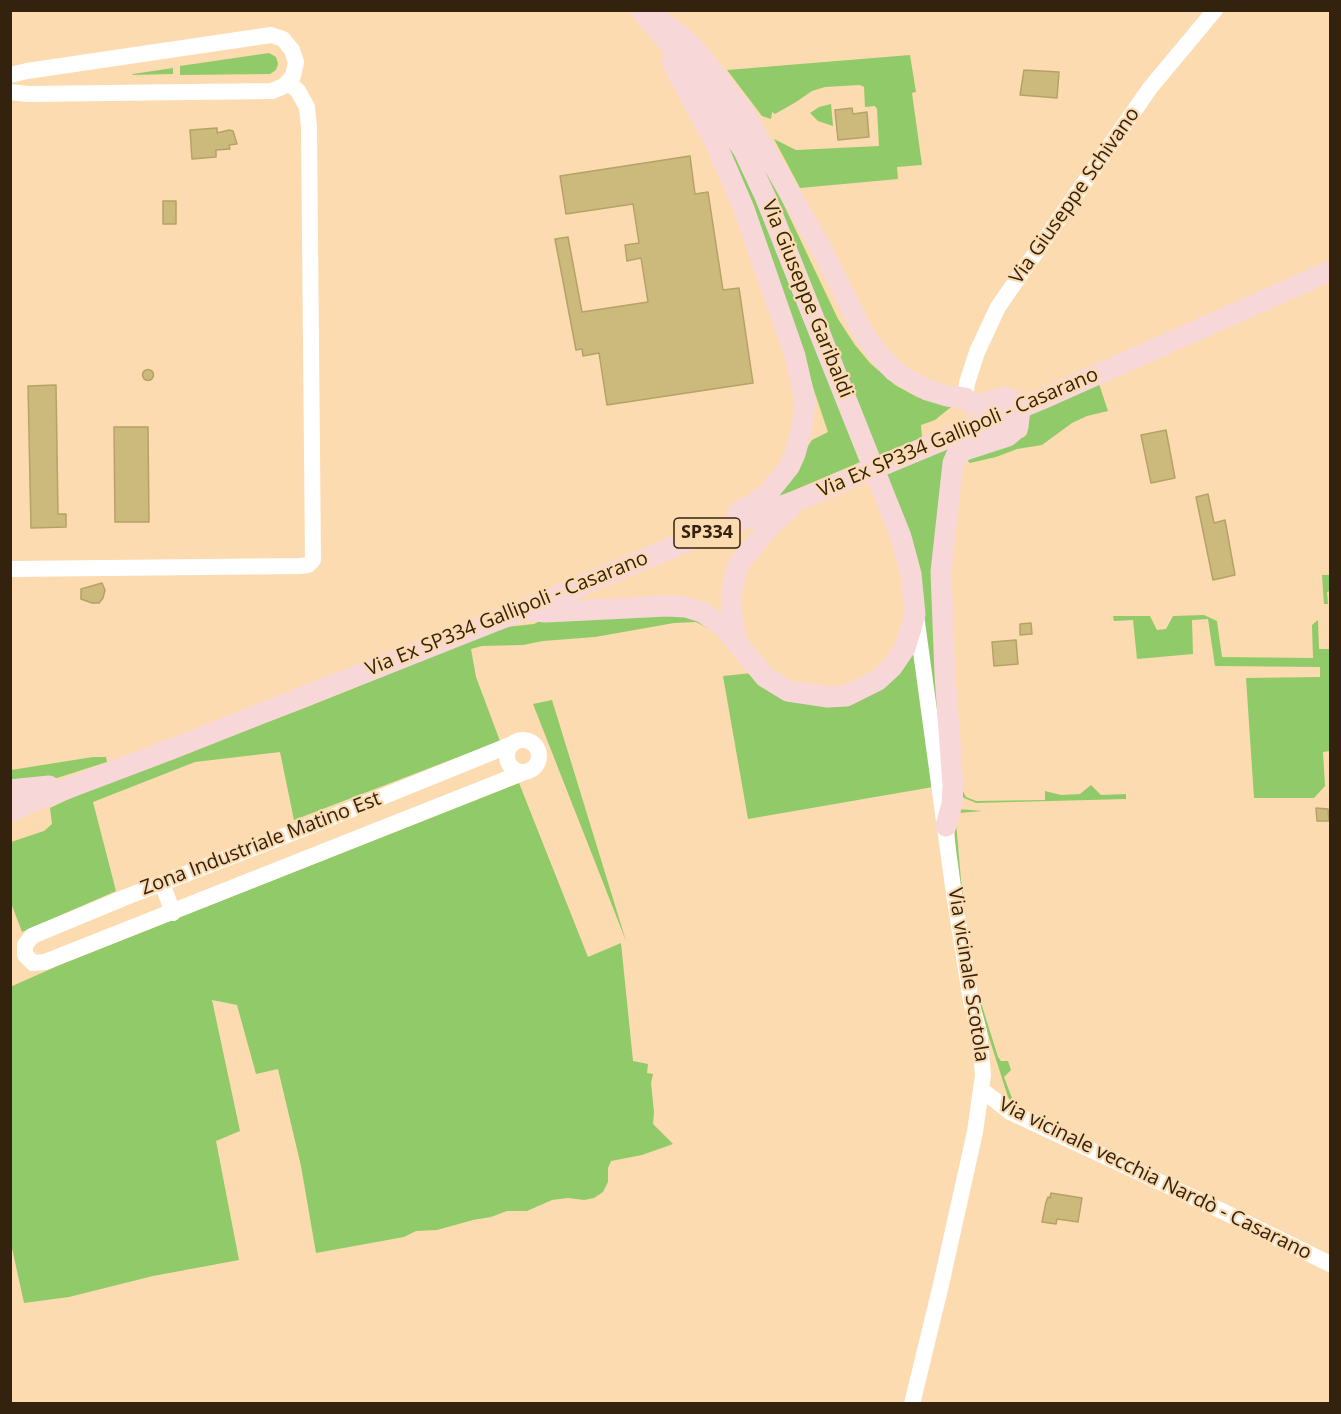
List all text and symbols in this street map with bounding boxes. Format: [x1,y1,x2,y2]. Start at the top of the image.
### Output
street label: Via Giuseppe Schivano [1005,103,1145,289]
street label: Via Giuseppe Garibaldi [756,197,858,401]
street label: Via Ex SP334 Gallipoli - Casarano [814,363,1102,503]
road number: SP334 [674,518,740,548]
street label: Via Ex SP334 Gallipoli - Casarano [362,546,652,682]
street label: Zona Industriale Matino Est [137,787,385,901]
street label: Via vicinale Scotola [942,886,994,1064]
street label: Via vicinale vecchia Nardò - Casarano [995,1093,1315,1265]

